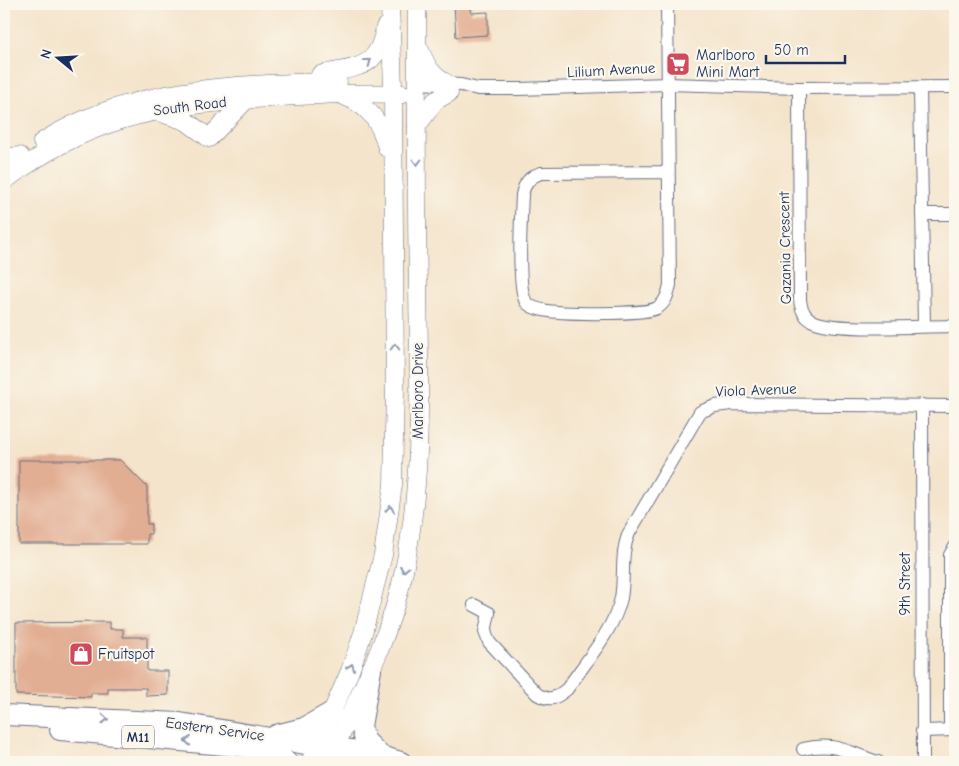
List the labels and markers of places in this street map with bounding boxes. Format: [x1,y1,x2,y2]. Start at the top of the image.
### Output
place label: Marlboro Mini Mart [696,46,760,81]
supermarket icon: Marlboro Mini Mart [665,51,691,77]
shop icon: Fruitspot [68,641,94,667]
place label: Fruitspot [98,645,155,663]

